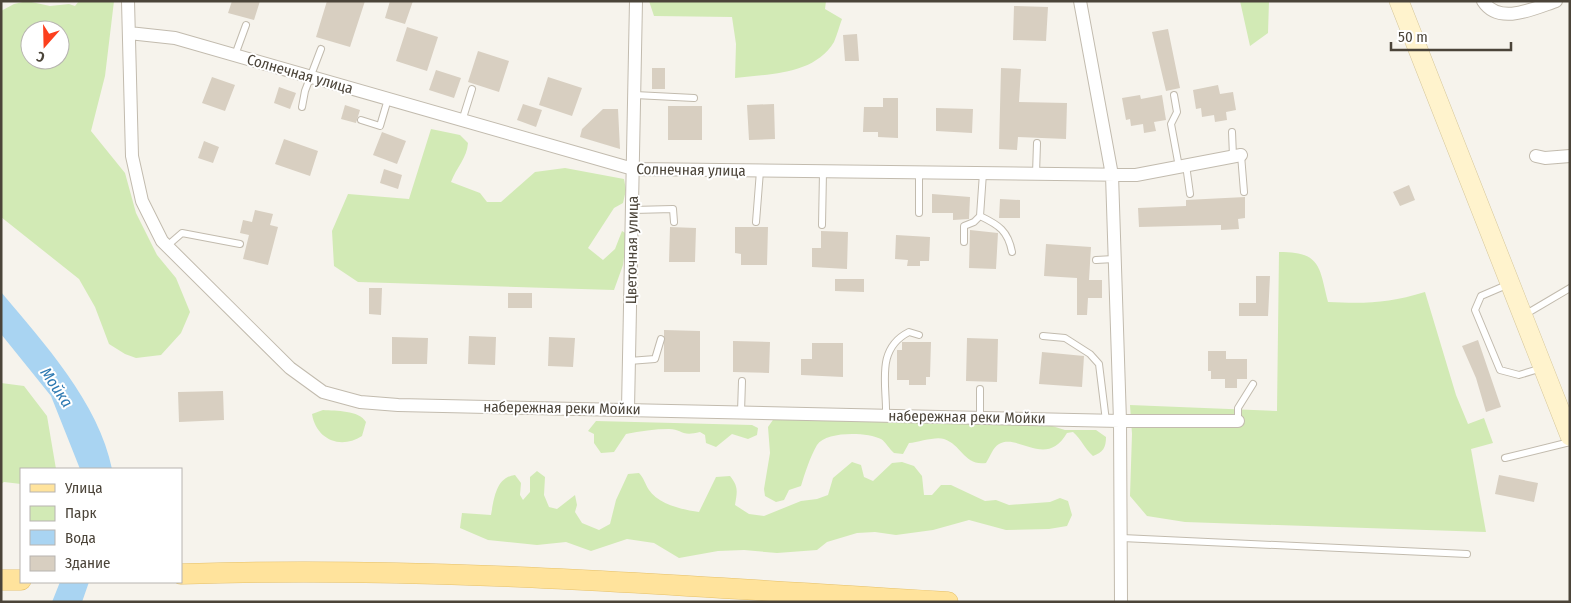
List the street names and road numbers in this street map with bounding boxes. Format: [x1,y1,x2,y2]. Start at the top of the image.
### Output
street label: Солнечная улица [245,50,355,98]
street label: Солнечная улица [636,160,746,180]
street label: Цветочная улица [622,196,642,304]
street label: набережная реки Мойки [483,398,641,418]
street label: набережная реки Мойки [888,407,1046,427]

